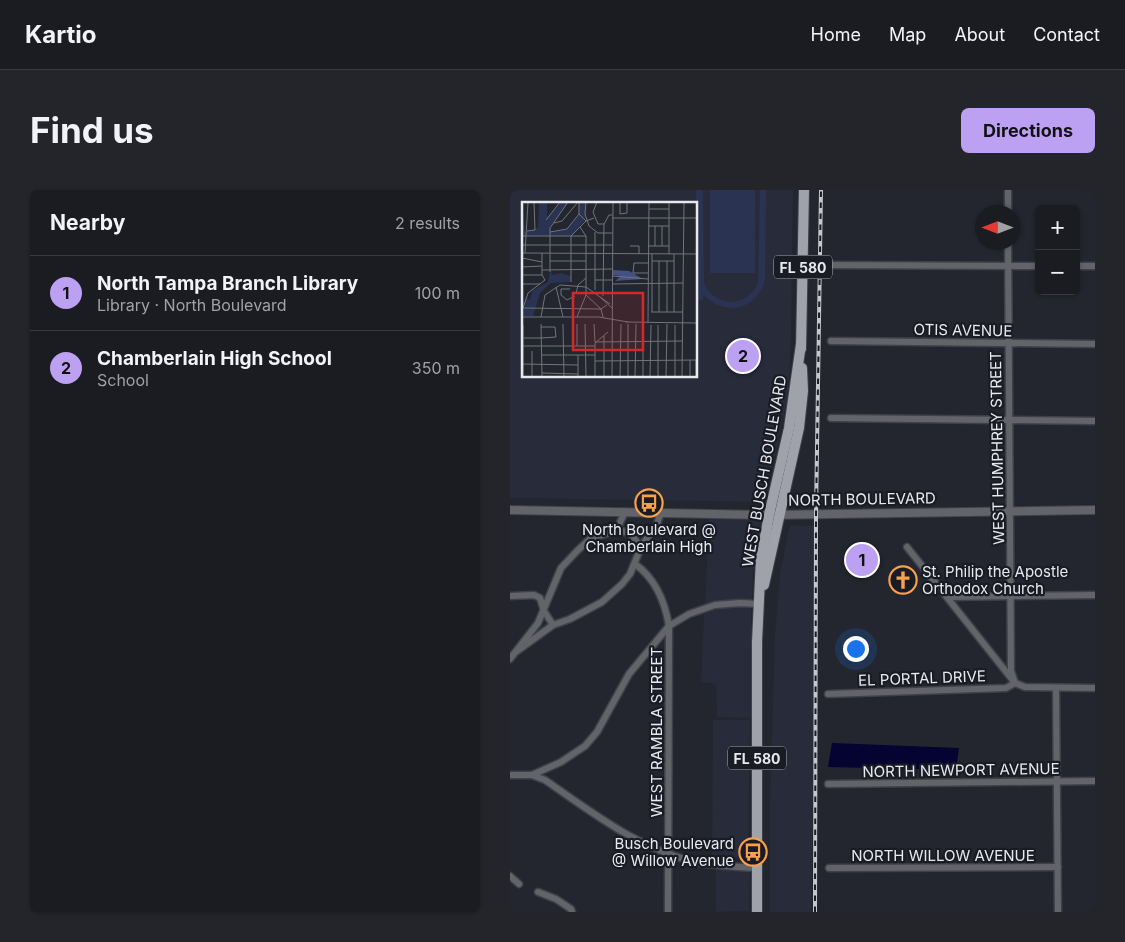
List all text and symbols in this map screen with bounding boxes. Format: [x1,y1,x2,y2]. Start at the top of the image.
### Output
text: Kartio [25,20,96,49]
text: Home [811,24,861,45]
text: Map [889,24,926,45]
text: About [954,24,1005,45]
text: Contact [1033,24,1100,45]
button: Directions [961,108,1095,153]
text: Find us [30,109,154,151]
inset map [522,202,698,378]
north arrow [975,205,1020,250]
map controls [1035,205,1080,295]
button: + [1035,205,1080,250]
text: Nearby [50,210,125,235]
text: 2 results [395,213,460,233]
button: − [1035,250,1080,295]
road number: FL 580 [774,256,832,278]
text: North Tampa Branch Library [97,272,358,295]
text: 1 [63,283,69,303]
text: 100 m [415,283,460,303]
text: Library · North Boulevard [97,295,287,315]
street label: OTIS AVENUE [913,320,1013,340]
pin: 2 [727,337,759,375]
text: Chamberlain High School [97,347,332,370]
street label: WEST HUMPHREY STREET [986,351,1008,545]
text: 2 [61,358,71,378]
text: 350 m [412,358,460,378]
text: School [97,370,149,390]
street label: WEST BUSCH BOULEVARD [738,374,790,568]
bus stop icon: North Boulevard @ Chamberlain High [634,488,664,518]
street label: NORTH BOULEVARD [788,488,936,510]
place label: North Boulevard @ Chamberlain High [582,520,716,556]
pin: 1 [846,541,878,579]
place label: St. Philip the Apostle Orthodox Church [922,562,1068,598]
church icon: St. Philip the Apostle Orthodox Church [888,565,918,595]
your location [843,636,869,662]
street label: WEST RAMBLA STREET [647,647,666,817]
street label: EL PORTAL DRIVE [858,666,986,690]
road number: FL 580 [728,746,786,770]
street label: NORTH NEWPORT AVENUE [862,759,1060,781]
place label: Busch Boulevard @ Willow Avenue [612,834,734,870]
bus stop icon: Busch Boulevard @ Willow Avenue [738,837,768,867]
street label: NORTH WILLOW AVENUE [851,846,1035,865]

